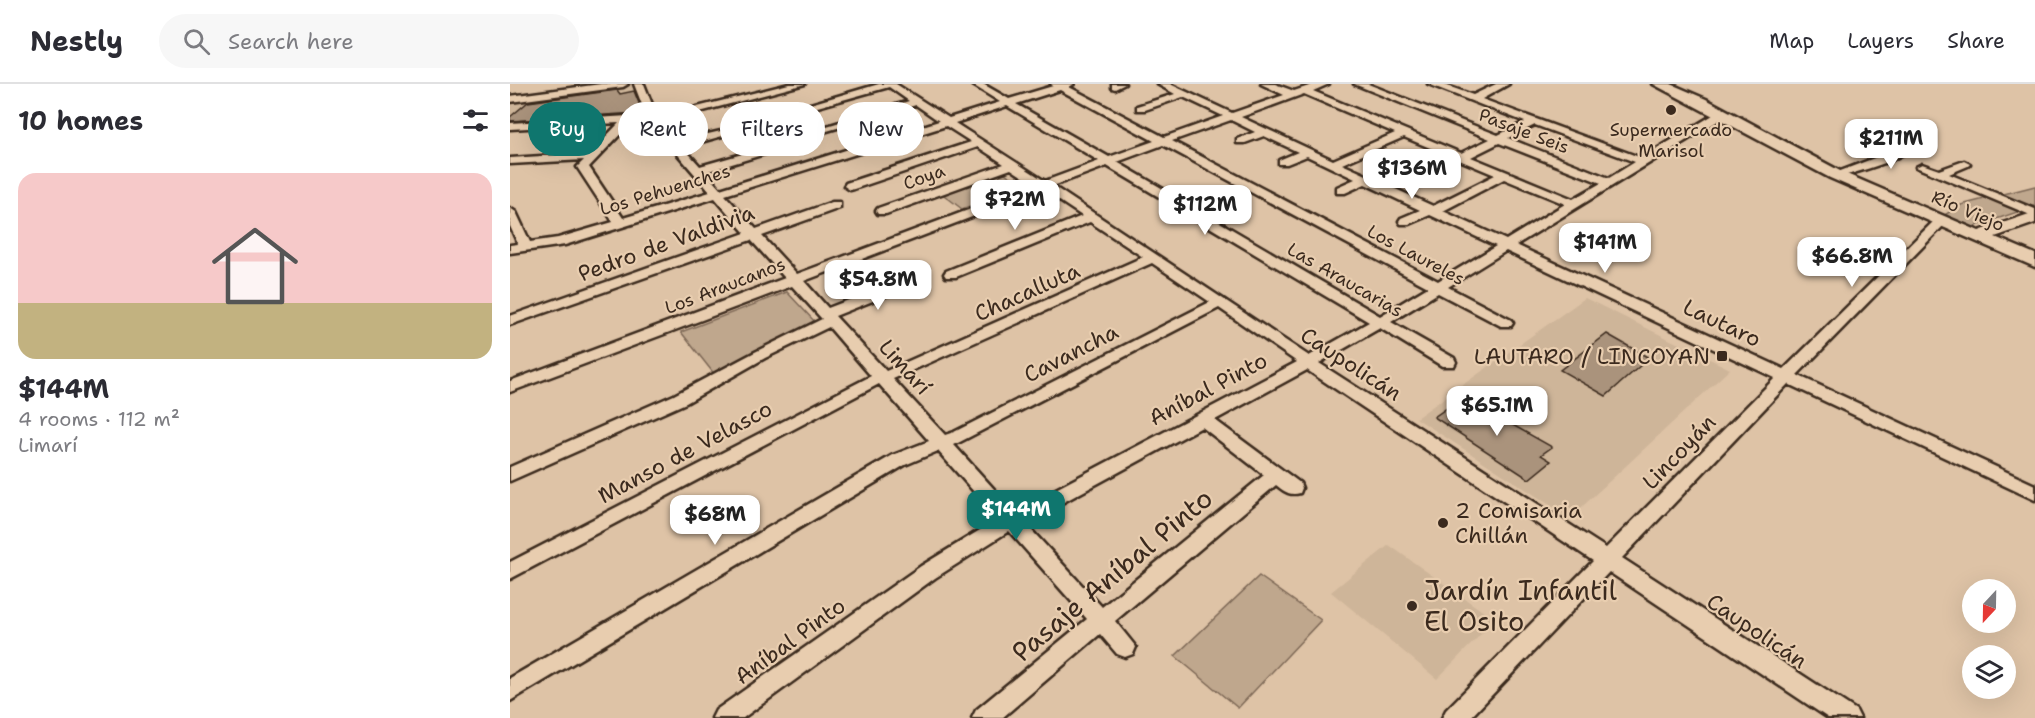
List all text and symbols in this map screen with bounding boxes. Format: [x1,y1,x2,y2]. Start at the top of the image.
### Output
search box [159,14,579,68]
text: Nestly [30,22,123,60]
icon: search [180,25,213,58]
text: Search here [228,27,354,56]
text: Map [1769,27,1814,55]
text: Layers [1847,27,1914,55]
text: Share [1947,27,2005,55]
chip: Buy [528,102,606,156]
chip: Rent [618,102,708,156]
chip: Filters [720,102,825,156]
chip: New [837,102,924,156]
text: 10 homes [18,103,143,138]
street label: Pasaje Seis [1475,103,1573,159]
marker: Supermercado Marisol [1664,103,1678,117]
icon: filters [459,104,492,137]
place label: Supermercado Marisol [1610,118,1732,163]
pin: $211M [1849,119,1933,170]
text: $211M [1859,125,1923,151]
pin: $136M [1370,149,1454,200]
text: $136M [1377,155,1447,181]
street label: Coya [900,158,948,196]
street label: Los Pehuenches [597,159,733,221]
pin: $72M [979,180,1051,231]
pin: $112M [1163,185,1247,236]
street label: Río Viejo [1928,185,2008,237]
text: $72M [985,186,1045,212]
text: $112M [1173,191,1237,217]
street label: Pedro de Valdivia [574,198,758,288]
icon: home [201,212,309,320]
street label: Los Laureles [1363,219,1469,291]
pin: $141M [1563,223,1647,274]
text: $141M [1573,229,1637,255]
street label: Las Araucarias [1283,237,1407,323]
pin: $66.8M [1803,237,1901,288]
text: $66.8M [1811,243,1893,269]
street label: Los Araucanos [661,252,789,320]
street label: Chacalluta [970,256,1085,328]
pin: $54.8M [829,260,927,311]
text: $54.8M [838,266,918,292]
street label: Lautaro [1678,292,1766,354]
street label: Cavancha [1019,317,1123,389]
street label: Caupolicán [1295,320,1407,408]
street label: Limarí [872,333,938,401]
place label: LAUTARO / LINCOYAN [1474,342,1710,371]
street label: Aníbal Pinto [1144,346,1272,432]
marker: LAUTARO / LINCOYAN [1715,349,1729,363]
text: $144M [18,371,109,406]
pin: $65.1M [1448,386,1546,437]
text: $65.1M [1461,392,1533,418]
street label: Manso de Velasco [593,394,777,510]
text: 4 rooms · 112 m² [18,406,180,432]
street label: Lincoyán [1636,408,1722,496]
text: Limarí [18,432,78,458]
street label: Pasaje Aníbal Pinto [1004,480,1220,670]
pin: $144M [974,490,1058,541]
pin: $68M [679,495,751,546]
text: $144M [981,496,1051,522]
place label: 2 Comisaria Chillán [1455,496,1582,550]
text: $68M [684,501,746,527]
marker: 2 Comisaria Chillán [1436,516,1450,530]
place label: Jardín Infantil El Osito [1424,572,1617,640]
north arrow [1962,579,2016,633]
map controls [1962,579,2016,699]
street label: Caupolicán [1701,587,1813,675]
street label: Aníbal Pinto [729,591,851,691]
marker: Jardín Infantil El Osito [1405,599,1419,613]
button: layers [1962,645,2016,699]

